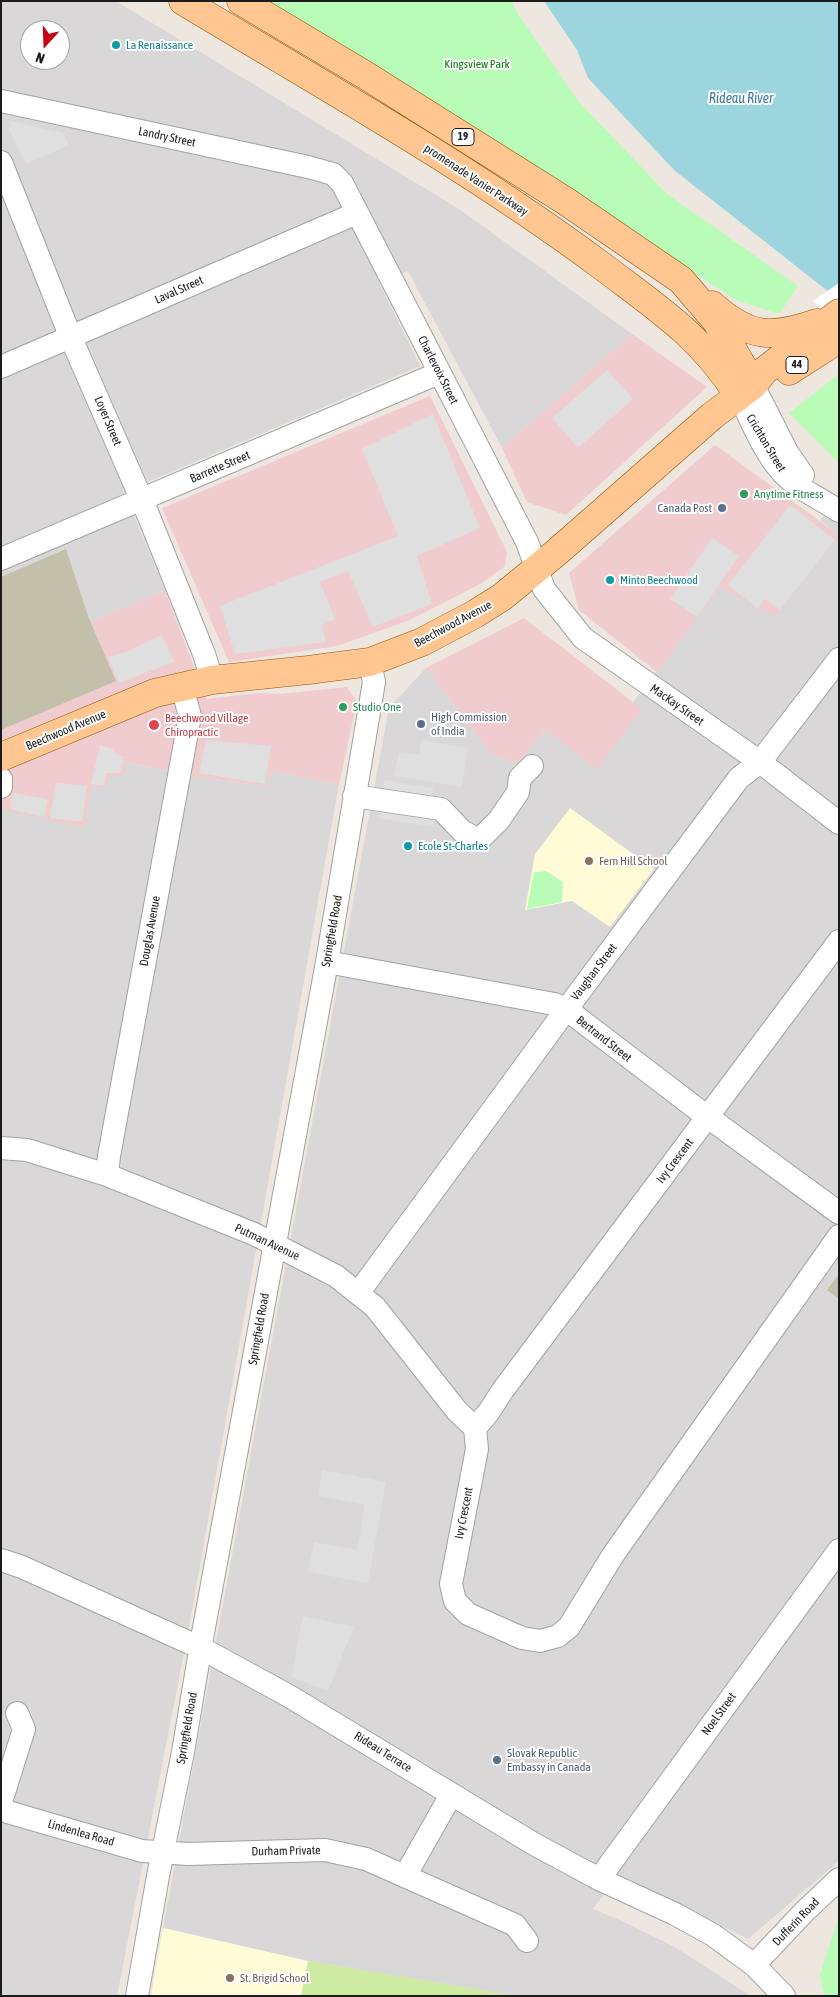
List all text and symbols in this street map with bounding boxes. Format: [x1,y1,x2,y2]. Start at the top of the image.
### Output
north arrow [20,20,70,70]
place label: La Renaissance [126,38,193,52]
marker: La Renaissance [110,39,122,51]
text: N [34,49,47,67]
park label: Kingsview Park [444,57,510,71]
water label: Rideau River [709,91,773,107]
street label: Landry Street [137,124,197,150]
road number: 19 [452,128,474,146]
street label: promenade Vanier Parkway [421,141,531,219]
street label: Laval Street [152,273,206,307]
street label: Charlevoix Street [415,333,461,407]
road number: 44 [786,356,808,374]
street label: Loyer Street [91,394,125,448]
street label: Crichton Street [743,412,789,474]
street label: Barrette Street [188,448,252,486]
place label: Anytime Fitness [754,487,823,501]
marker: Anytime Fitness [738,488,750,500]
place label: Canada Post [658,501,712,515]
marker: Canada Post [716,502,728,514]
place label: Minto Beechwood [620,573,698,587]
marker: Minto Beechwood [604,574,616,586]
street label: Beechwood Avenue [412,598,494,650]
street label: MacKay Street [647,681,707,729]
place label: Studio One [353,700,401,714]
marker: Studio One [337,701,349,713]
street label: Beechwood Avenue [24,707,108,753]
place label: High Commission of India [431,710,507,738]
place label: Beechwood Village Chiropractic [165,711,248,739]
marker: Beechwood Village Chiropractic [147,718,161,732]
marker: High Commission of India [415,718,427,730]
place label: Ecole St-Charles [418,839,488,853]
marker: Ecole St-Charles [402,840,414,852]
place label: Fern Hill School [599,854,668,868]
marker: Fern Hill School [583,855,595,867]
street label: Springfield Road [319,894,345,968]
street label: Douglas Avenue [137,895,163,967]
street label: Vaughan Street [568,941,620,1003]
street label: Bertrand Street [573,1013,635,1065]
street label: Ivy Crescent [653,1136,697,1186]
street label: Putman Avenue [232,1221,302,1263]
street label: Springfield Road [246,1292,272,1366]
street label: Ivy Crescent [452,1486,476,1540]
street label: Noel Street [699,1690,739,1738]
street label: Springfield Road [174,1691,200,1765]
street label: Rideau Terrace [352,1729,414,1775]
place label: Slovak Republic Embassy in Canada [507,1746,591,1774]
marker: Slovak Republic Embassy in Canada [491,1754,503,1766]
street label: Lindenlea Road [46,1817,116,1849]
street label: Durham Private [251,1843,321,1859]
street label: Dufferin Road [770,1895,822,1949]
place label: St. Brigid School [240,1971,309,1985]
marker: St. Brigid School [224,1972,236,1984]

